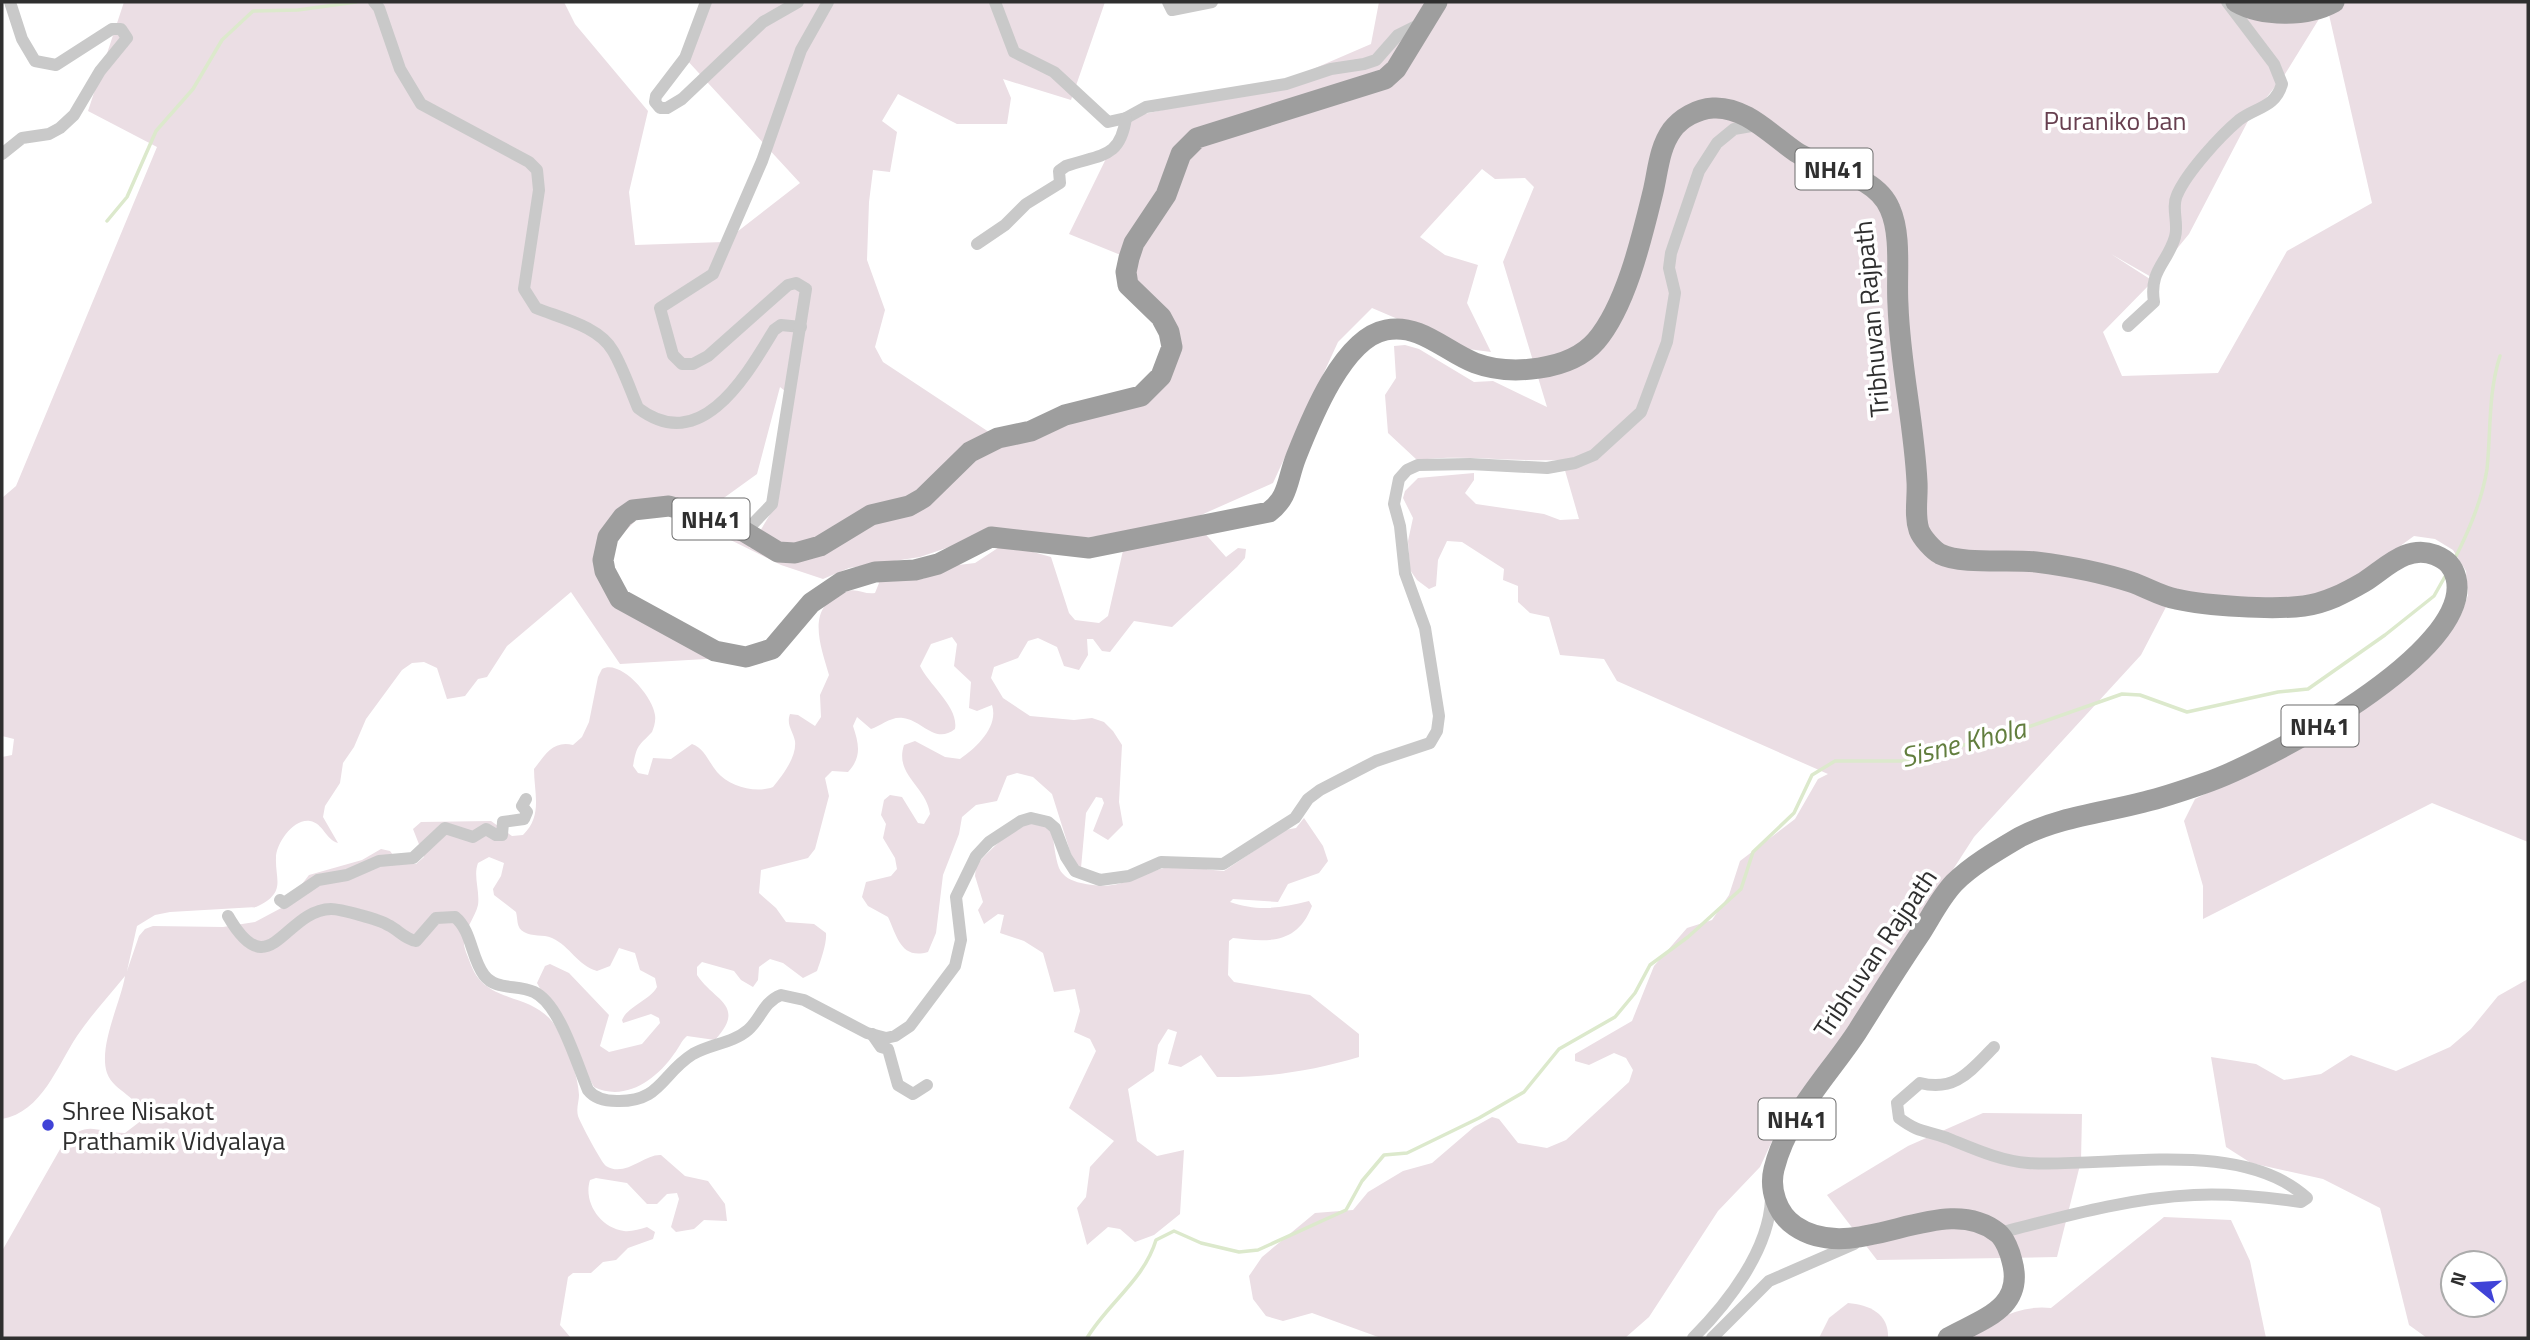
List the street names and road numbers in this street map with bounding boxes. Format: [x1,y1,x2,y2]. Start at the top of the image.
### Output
road number: NH41 [1796,148,1872,190]
street label: Tribhuvan Rajpath [1843,219,1899,419]
road number: NH41 [672,498,750,540]
road number: NH41 [2282,706,2358,746]
street label: Tribhuvan Rajpath [1804,860,1946,1046]
road number: NH41 [1758,1098,1836,1140]

